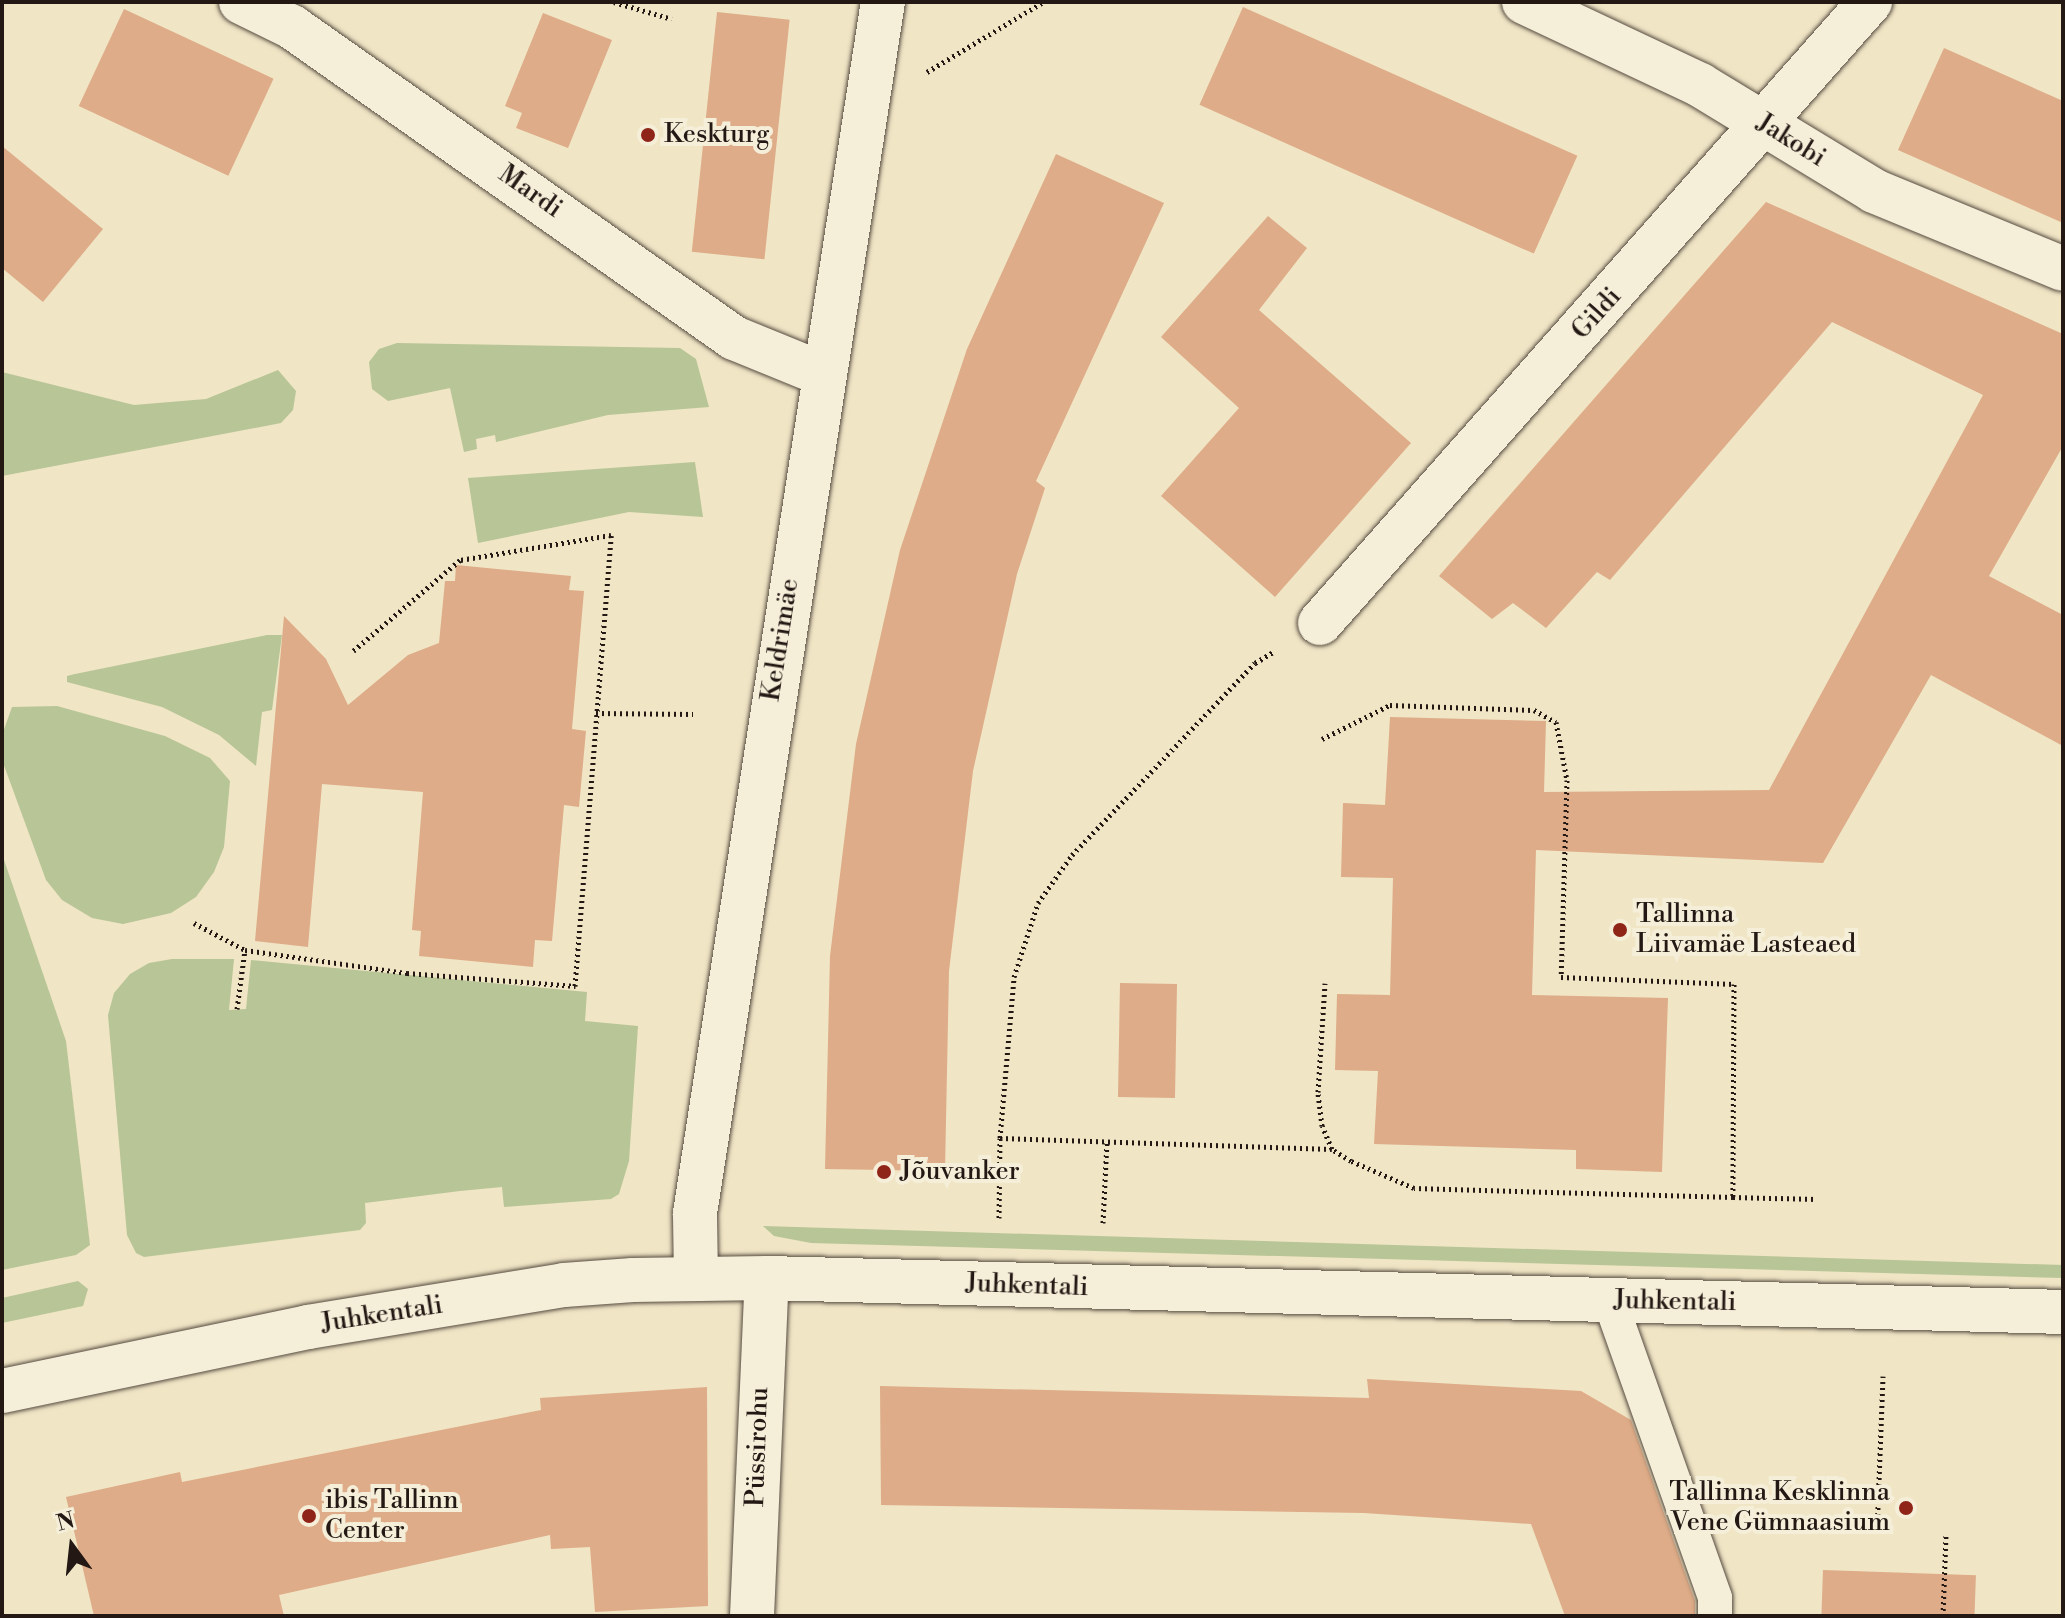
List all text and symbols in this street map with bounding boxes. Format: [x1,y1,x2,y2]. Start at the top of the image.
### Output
street label: Jakobi [1751,108,1831,174]
place label: Keskturg [664,119,769,151]
marker: Keskturg [639,126,657,144]
street label: Mardi [492,159,568,225]
street label: Gildi [1566,282,1628,346]
street label: Keldrimäe [756,576,806,704]
place label: Tallinna Liivamäe Lasteaed [1636,899,1856,960]
marker: Tallinna Liivamäe Lasteaed [1611,921,1629,939]
place label: Jõuvanker [900,1156,1020,1188]
marker: Jõuvanker [875,1163,893,1181]
street label: Juhkentali [965,1268,1089,1304]
street label: Juhkentali [1613,1285,1737,1319]
street label: Juhkentali [319,1290,445,1340]
street label: Püssirohu [740,1386,776,1508]
place label: Tallinna Kesklinna Vene Gümnaasium [1669,1477,1890,1538]
place label: ibis Tallinn Center [325,1485,459,1546]
marker: Tallinna Kesklinna Vene Gümnaasium [1897,1499,1915,1517]
north arrow [32,1506,112,1586]
text: N [54,1507,78,1538]
marker: ibis Tallinn Center [300,1507,318,1525]

